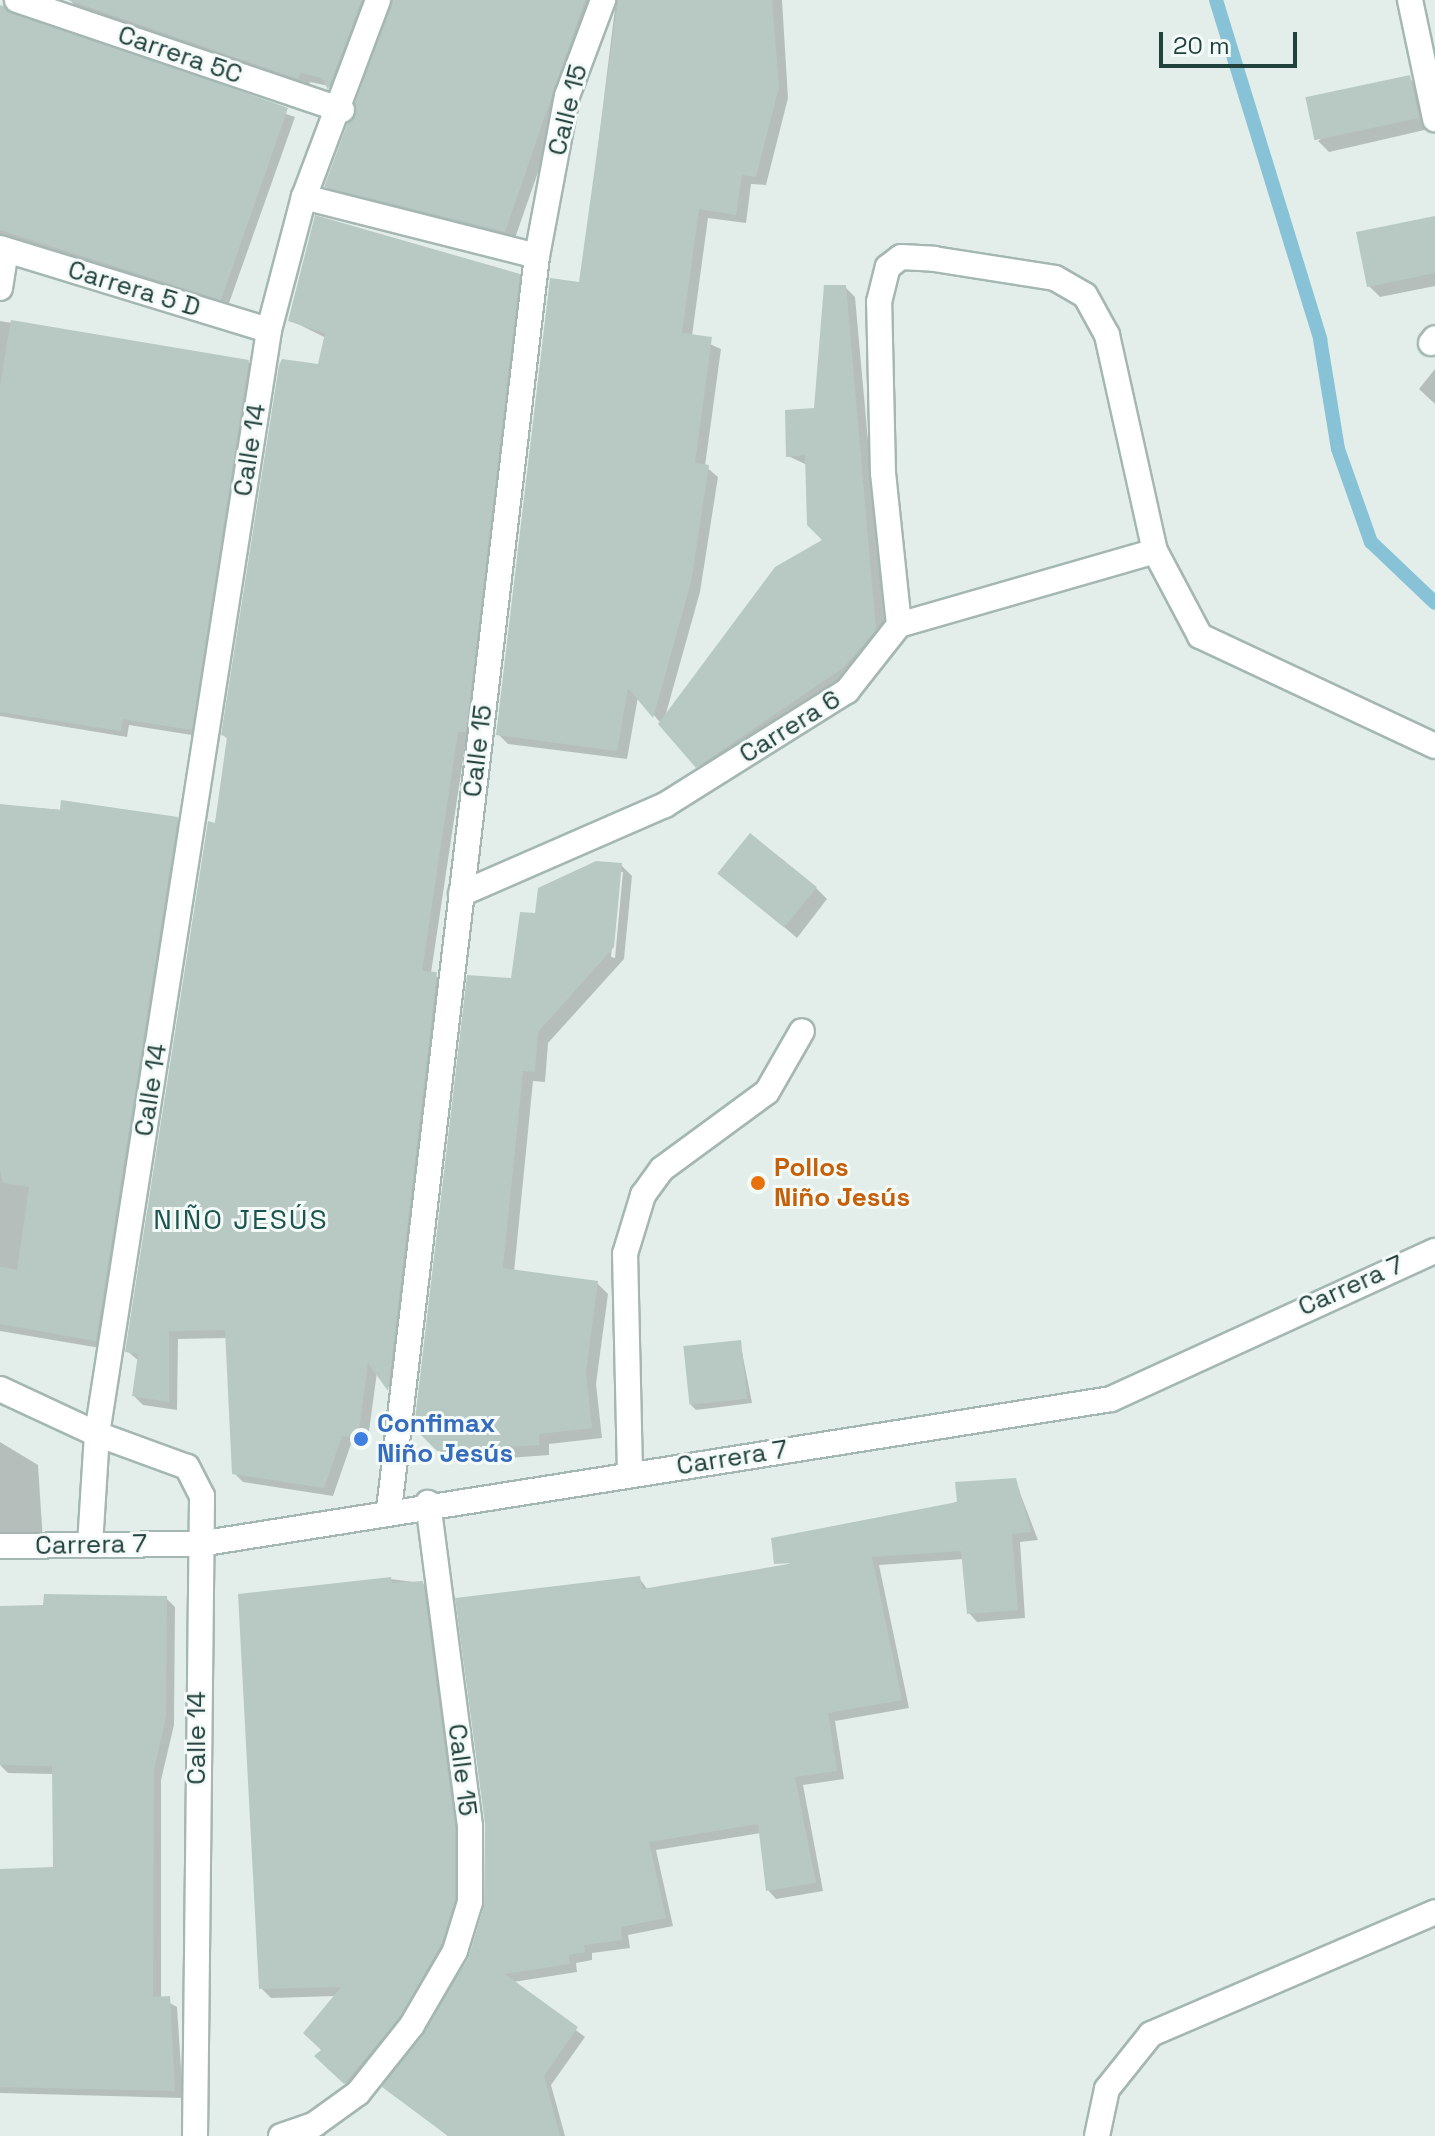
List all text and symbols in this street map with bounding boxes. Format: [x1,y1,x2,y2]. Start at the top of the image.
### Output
scale bar [1163,16,1301,66]
street label: Carrera 5C [114,19,246,91]
text: 20 m [1173,30,1230,61]
street label: Calle 15 [542,61,594,159]
street label: Carrera 5 D [64,254,204,324]
street label: Calle 14 [227,401,273,499]
street label: Carrera 6 [734,684,846,770]
street label: Calle 15 [457,703,499,799]
street label: Calle 14 [128,1041,174,1139]
place label: Pollos Niño Jesús [774,1152,910,1214]
marker: Pollos Niño Jesús [749,1174,767,1192]
district label: NIÑO JESÚS [153,1202,329,1236]
street label: Carrera 7 [1294,1249,1408,1323]
place label: Confimax Niño Jesús [377,1408,513,1470]
marker: Confimax Niño Jesús [352,1430,370,1448]
street label: Carrera 7 [674,1434,790,1482]
street label: Carrera 7 [35,1528,147,1562]
street label: Calle 14 [181,1691,213,1785]
street label: Calle 15 [441,1722,483,1818]

